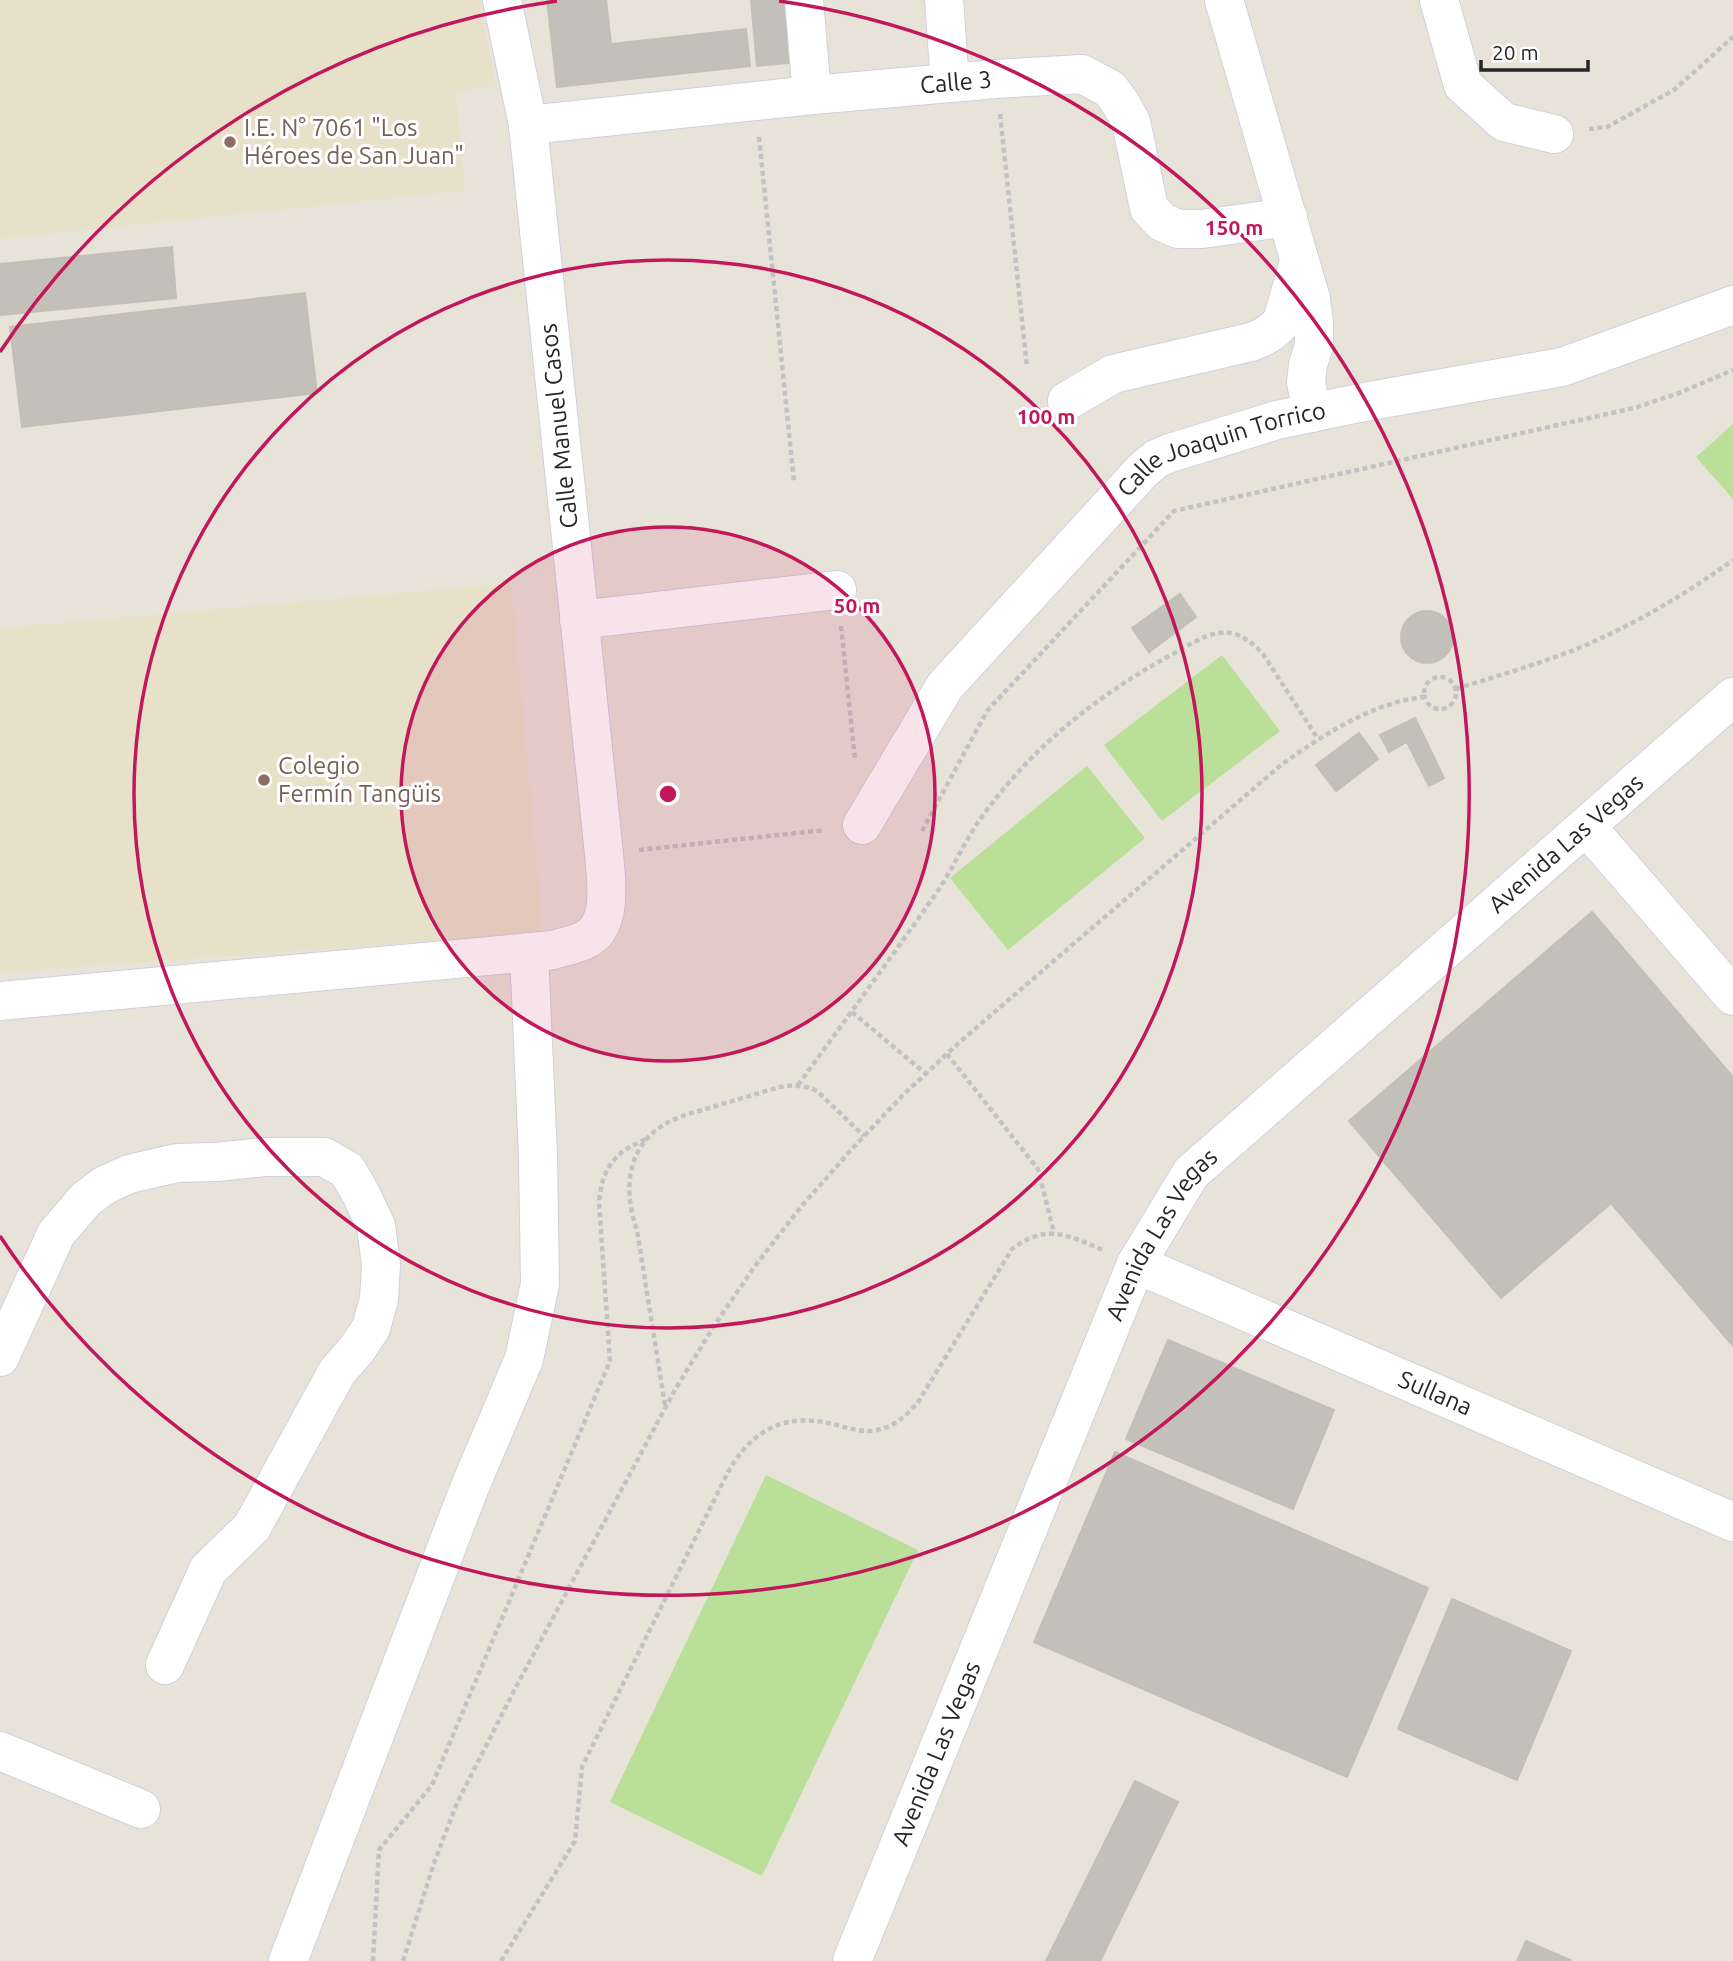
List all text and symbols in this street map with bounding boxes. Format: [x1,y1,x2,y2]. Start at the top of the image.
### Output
scale bar [1481,28,1588,72]
text: 20 m [1492,40,1539,64]
street label: Calle 3 [919,65,993,99]
place label: I.E. N° 7061 "Los Héroes de San Juan" [244,114,464,169]
marker: I.E. N° 7061 "Los Héroes de San Juan" [222,134,238,150]
text: 150 m [1205,215,1263,239]
street label: Calle Manuel Casos [534,322,583,530]
street label: Calle Joaquin Torrico [1111,396,1328,502]
text: 100 m [1017,404,1075,428]
text: 50 m [834,593,880,617]
place label: Colegio Fermín Tangüis [278,752,441,807]
street label: Avenida Las Vegas [1483,768,1648,918]
marker: Colegio Fermín Tangüis [256,772,272,788]
centre of rings [656,782,680,806]
street label: Avenida Las Vegas [1100,1143,1222,1324]
street label: Sullana [1395,1365,1476,1421]
street label: Avenida Las Vegas [887,1657,986,1849]

